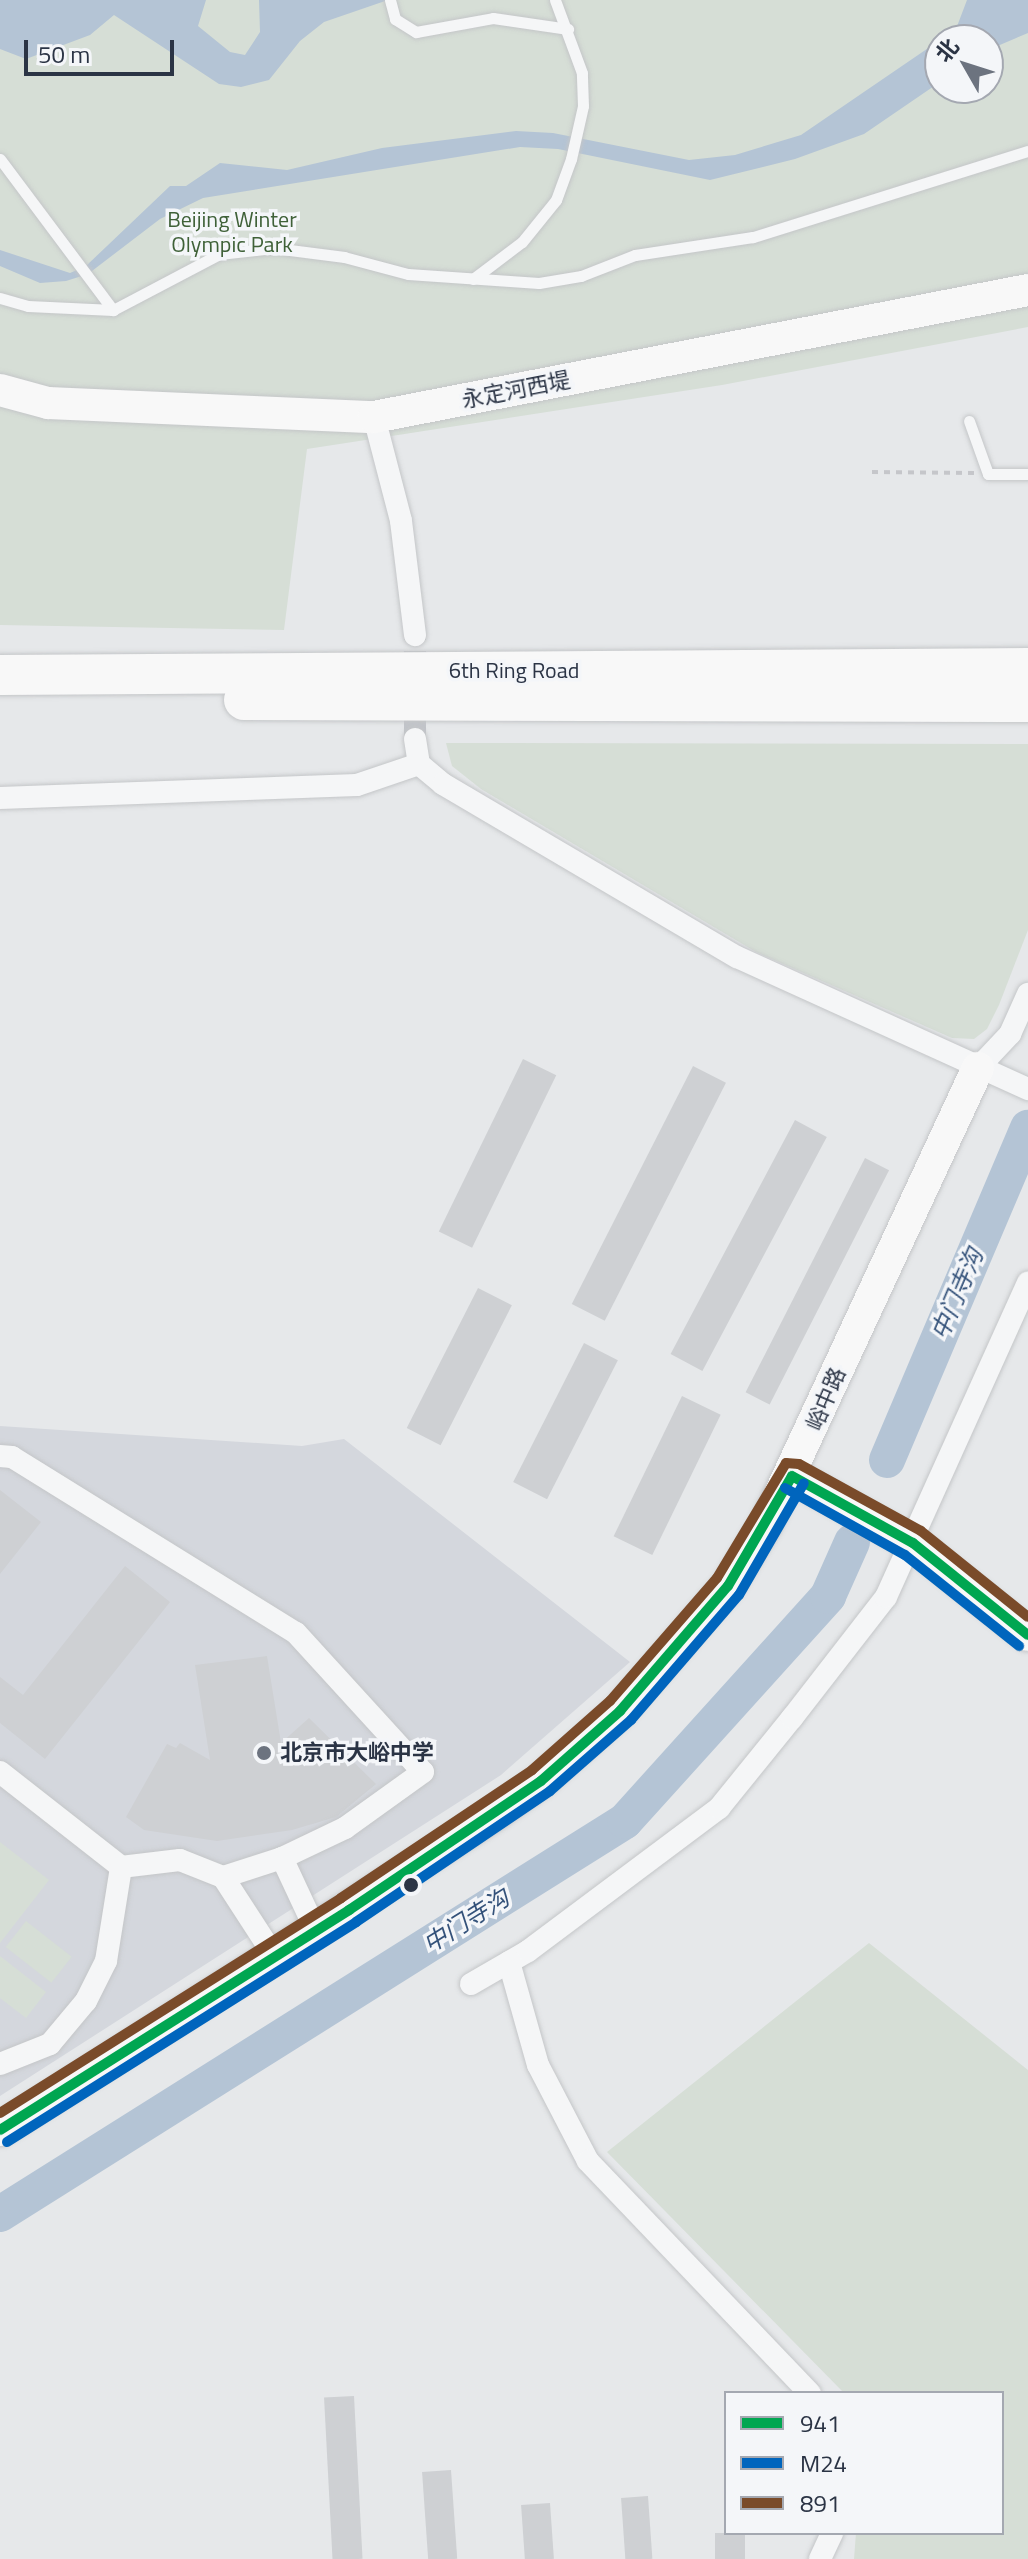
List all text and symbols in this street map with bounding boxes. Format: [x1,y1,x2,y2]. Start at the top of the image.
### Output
scale bar [28,24,178,74]
north arrow [924,24,1004,104]
text: 北 [927,31,967,69]
text: 50 m [38,36,90,72]
park label: Beijing Winter Olympic Park [167,206,297,258]
street label: 永定河西堤 [459,367,573,413]
street label: 6th Ring Road [449,658,579,684]
water label: 中门寺沟 [925,1244,989,1344]
street label: 峪中路 [801,1363,851,1435]
place label: 北京市大峪中学 [280,1740,434,1766]
marker: 北京市大峪中学 [255,1744,273,1762]
unlabelled marker [403,1877,419,1893]
water label: 中门寺沟 [418,1883,514,1959]
legend [724,2391,1004,2535]
text: 941 [800,2405,840,2441]
text: M24 [800,2445,847,2481]
text: 891 [800,2485,840,2521]

